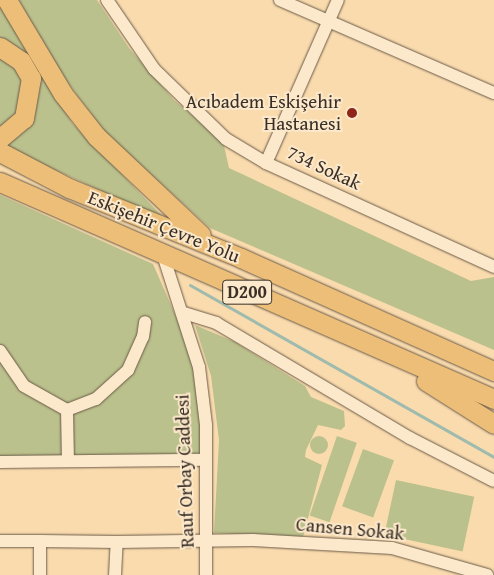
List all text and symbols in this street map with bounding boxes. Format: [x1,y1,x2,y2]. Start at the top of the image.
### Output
place label: Acıbadem Eskişehir Hastanesi [186,91,341,135]
marker: Acıbadem Eskişehir Hastanesi [345,106,359,120]
street label: 734 Sokak [283,141,365,195]
street label: Eskişehir Çevre Yolu [85,186,243,268]
road number: D200 [222,276,272,308]
street label: Rauf Orbay Caddesi [171,394,199,548]
street label: Cansen Sokak [295,513,405,545]

